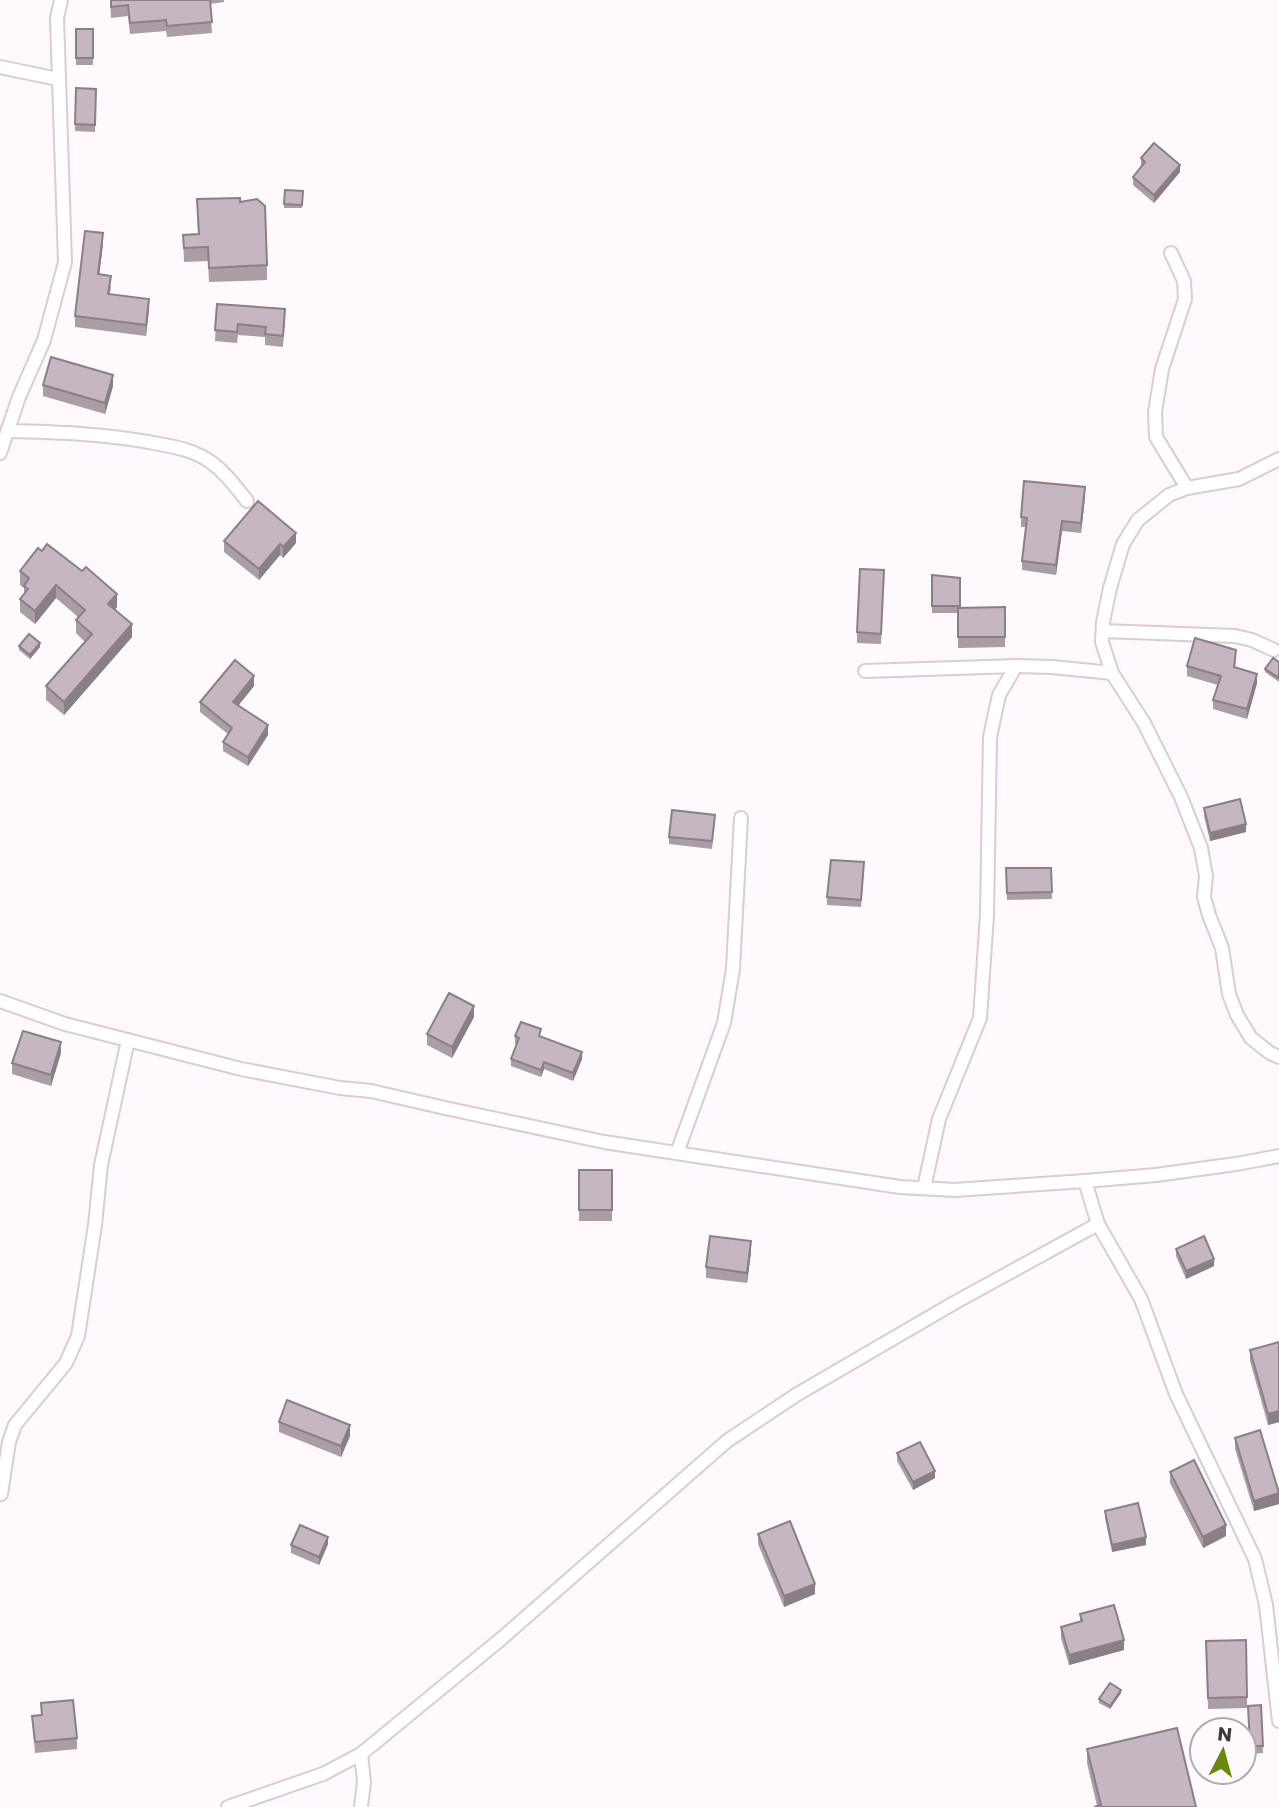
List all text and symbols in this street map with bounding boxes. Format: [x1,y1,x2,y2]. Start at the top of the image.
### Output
north arrow [1188,1716,1258,1786]
text: N [1216,1720,1233,1749]

